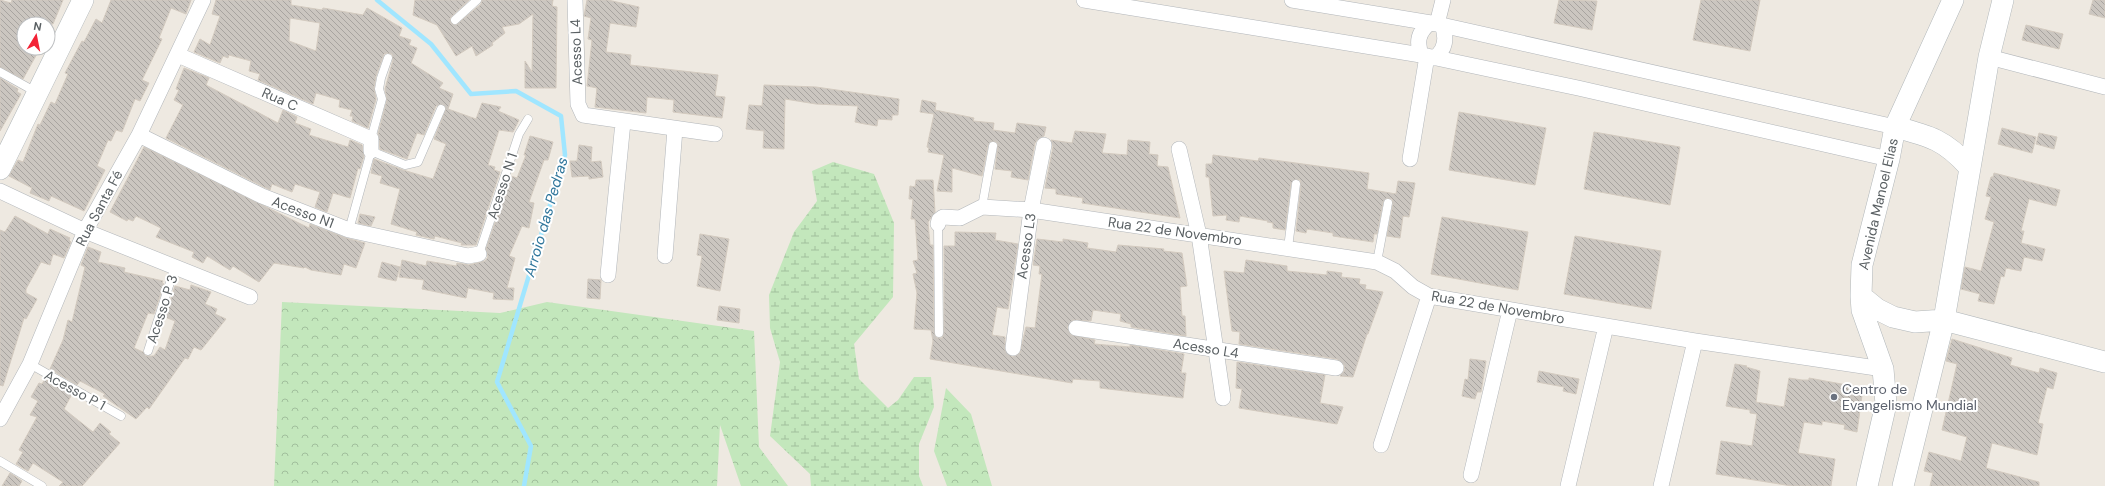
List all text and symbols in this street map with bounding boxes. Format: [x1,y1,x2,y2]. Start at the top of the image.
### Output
north arrow [16,16,56,56]
street label: Acesso L4 [566,18,586,85]
text: N [33,19,43,34]
street label: Rua C [259,83,301,115]
street label: Avenida Manoel Elias [1854,136,1902,272]
street label: Acesso N 1 [483,151,521,221]
water label: Arroio das Pedras [519,155,573,280]
street label: Rua Santa Fé [71,167,127,249]
street label: Acesso N1 [269,192,337,232]
street label: Acesso L3 [1012,212,1040,280]
street label: Rua 22 de Novembro [1107,213,1243,249]
street label: Acesso P 3 [142,272,182,346]
street label: Rua 22 de Novembro [1430,286,1566,328]
street label: Acesso L4 [1172,334,1241,362]
street label: Acesso P 1 [41,366,109,414]
place label: Centro de Evangelismo Mundial [1842,380,1977,414]
marker: Centro de Evangelismo Mundial [1829,392,1839,402]

